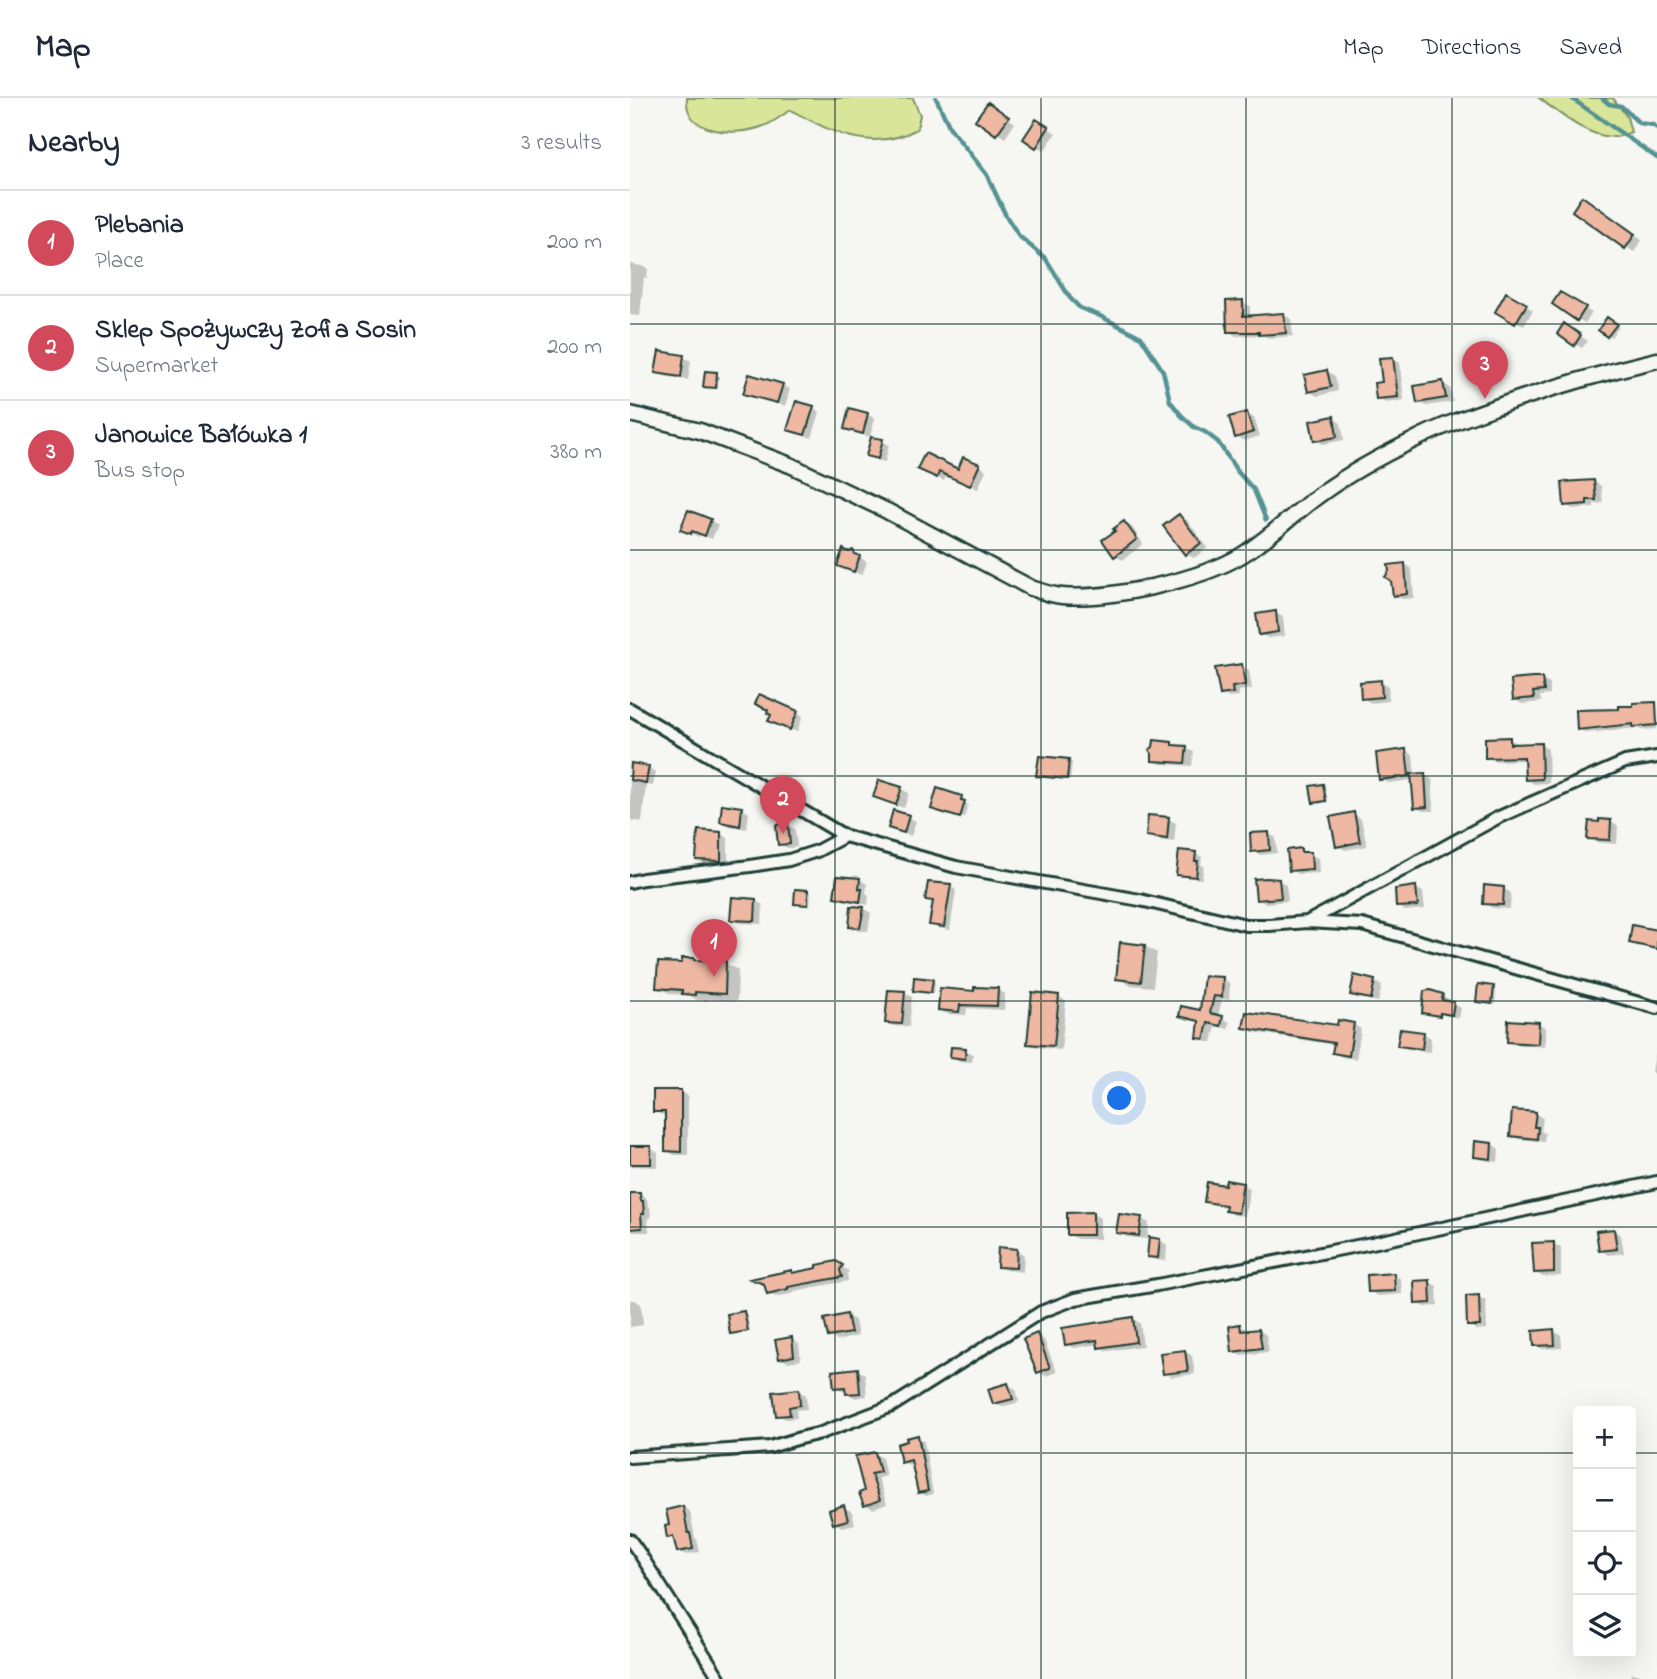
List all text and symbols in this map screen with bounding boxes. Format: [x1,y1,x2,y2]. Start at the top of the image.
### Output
text: Map [35,24,91,72]
text: Map [1343,31,1384,66]
text: Directions [1422,31,1521,66]
text: Saved [1559,31,1622,66]
text: Nearby [28,122,120,166]
text: 3 results [521,127,602,160]
text: Plebania [95,207,184,245]
text: 1 [47,226,55,259]
text: 200 m [547,226,602,259]
text: Place [95,245,144,278]
text: Sklep Spożywczy Zofia Sosin [95,312,416,350]
text: 2 [45,331,57,364]
text: 200 m [547,331,602,364]
pin: 3 [1462,341,1508,399]
text: Supermarket [95,350,218,383]
text: Janowice Bałówka 1 [95,417,307,455]
text: 3 [46,436,56,469]
text: 380 m [550,436,602,469]
text: Bus stop [95,455,185,488]
pin: 2 [760,776,806,834]
pin: 1 [691,919,737,977]
your location [1102,1081,1136,1115]
map controls [1573,1406,1636,1658]
button: + [1573,1406,1636,1469]
button: − [1573,1469,1636,1532]
button: locate [1573,1532,1636,1595]
button: layers [1573,1595,1636,1658]

